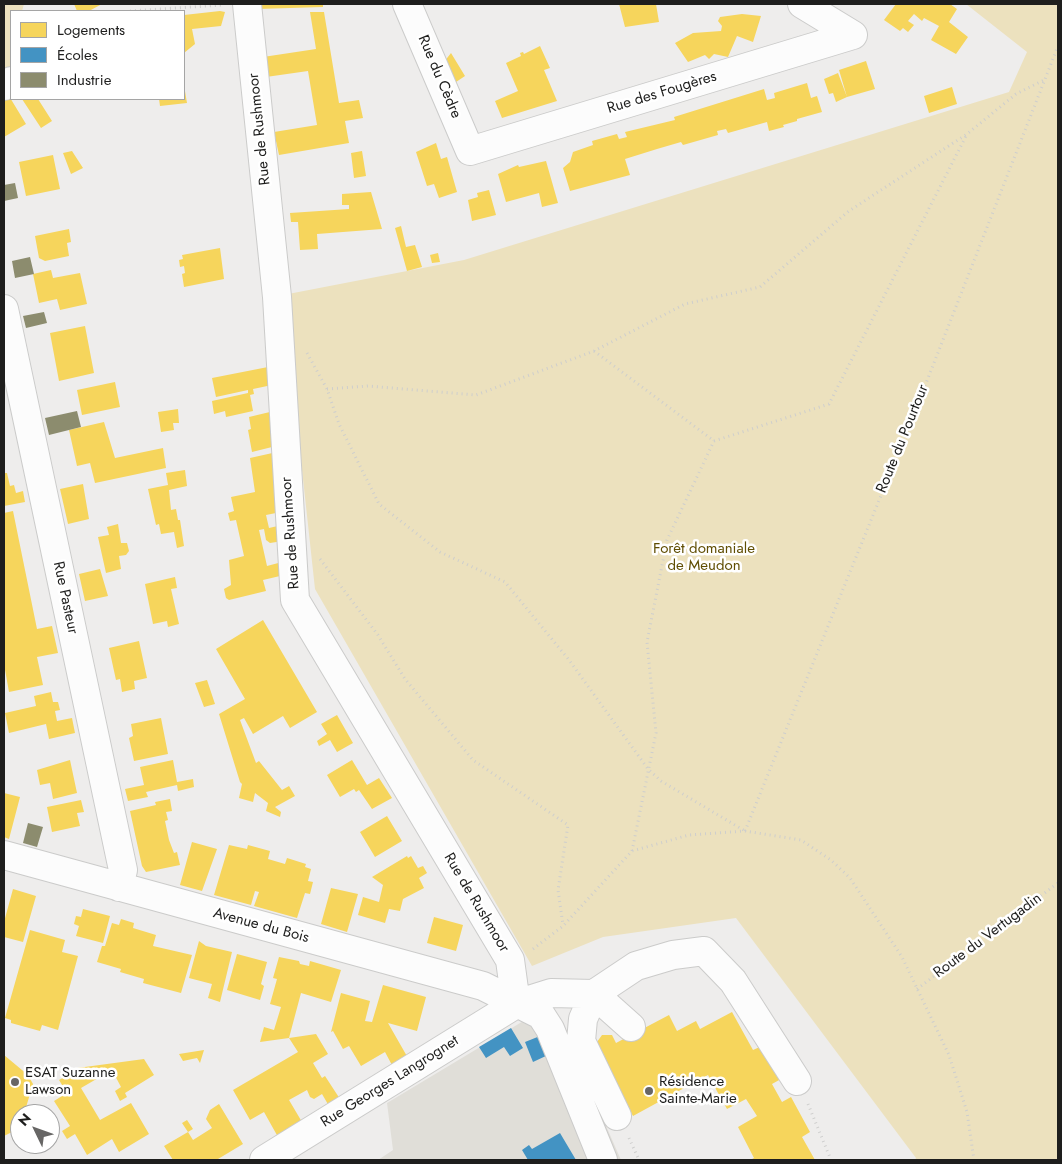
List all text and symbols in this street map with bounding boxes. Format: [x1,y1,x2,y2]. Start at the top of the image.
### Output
legend [10,10,185,100]
text: Logements [57,19,125,41]
street label: Rue du Cèdre [413,33,465,121]
text: Écoles [57,44,98,66]
street label: Rue des Fougères [605,68,719,118]
text: Industrie [57,69,111,91]
street label: Rue de Rushmoor [245,72,275,186]
street label: Route du Pourtour [873,382,933,496]
street label: Rue de Rushmoor [278,476,304,590]
park label: Forêt domaniale de Meudon [653,540,755,575]
street label: Rue Pasteur [49,560,81,636]
street label: Rue de Rushmoor [439,850,513,956]
street label: Route du Vertugadin [931,890,1045,982]
street label: Avenue du Bois [211,905,311,947]
street label: Rue Georges Langrognet [318,1032,462,1132]
place label: ESAT Suzanne Lawson [25,1064,115,1099]
place label: Résidence Sainte-Marie [659,1073,737,1108]
marker: ESAT Suzanne Lawson [9,1076,21,1088]
marker: Résidence Sainte-Marie [643,1085,655,1097]
north arrow [10,1104,60,1154]
text: N [13,1109,36,1130]

